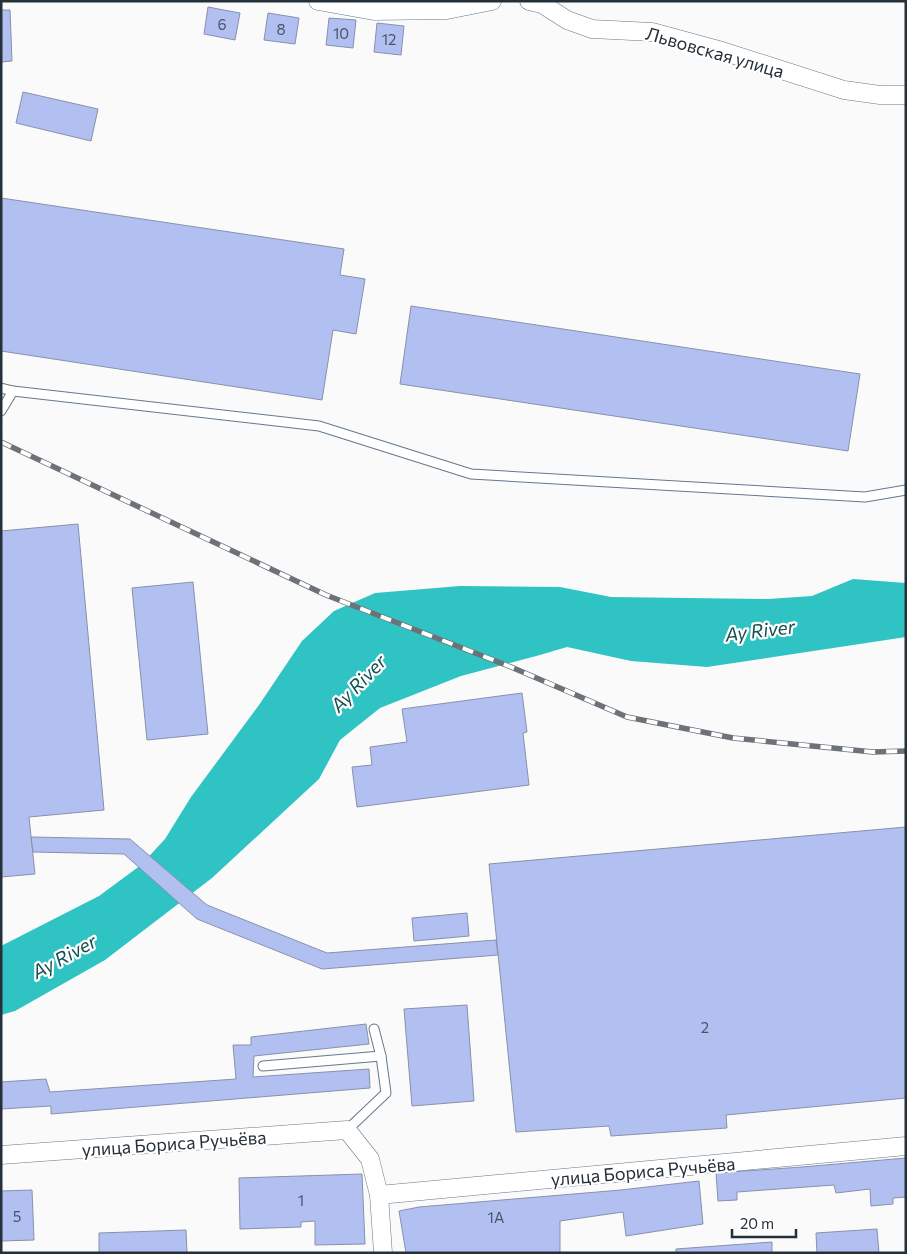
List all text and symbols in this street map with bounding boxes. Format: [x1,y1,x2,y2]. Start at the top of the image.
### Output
house number: 6 [217,15,227,33]
house number: 8 [276,20,286,38]
street label: Львовская улица [643,22,787,82]
house number: 10 [333,24,349,42]
house number: 12 [382,30,396,48]
water label: Ay River [723,614,798,646]
water label: Ay River [325,649,392,717]
water label: Ay River [27,928,102,984]
house number: 2 [701,1018,709,1036]
street label: улица Бориса Ручьёва [81,1126,267,1160]
street label: улица Бориса Ручьёва [550,1152,736,1190]
house number: 1 [298,1191,304,1209]
scale bar [732,1206,796,1238]
house number: 5 [13,1207,21,1225]
house number: 1А [488,1208,504,1226]
text: 20 m [740,1214,774,1232]

